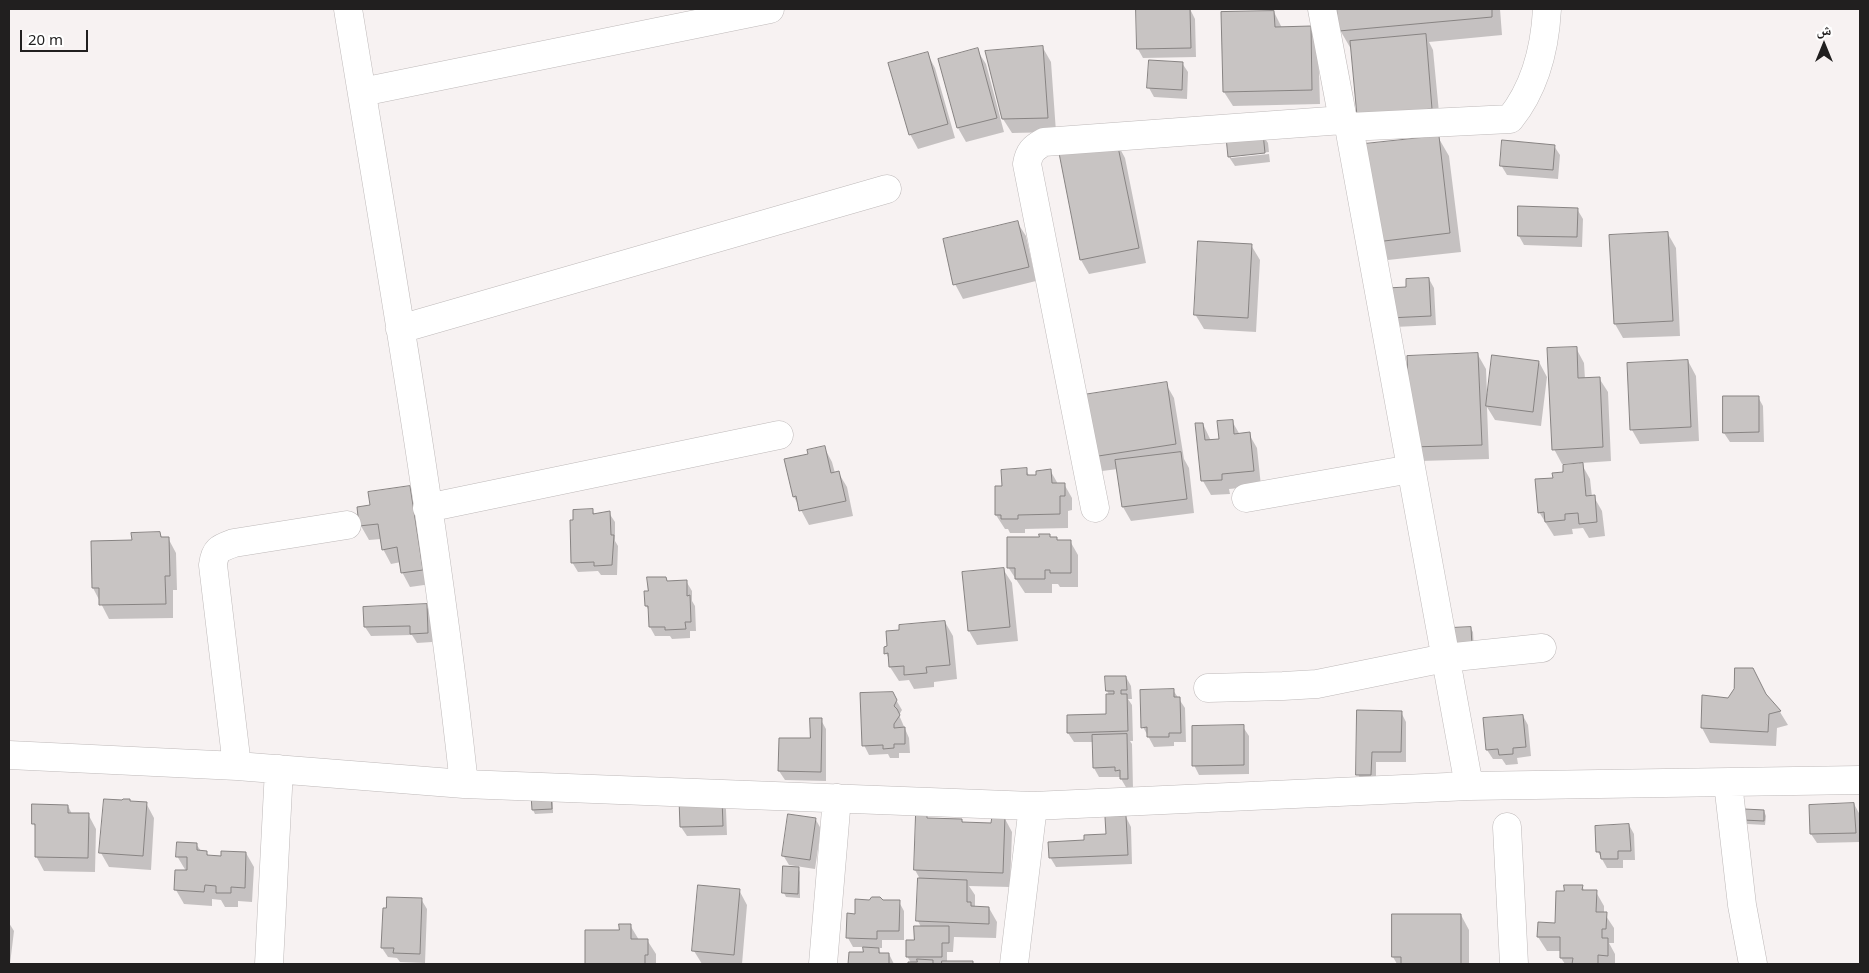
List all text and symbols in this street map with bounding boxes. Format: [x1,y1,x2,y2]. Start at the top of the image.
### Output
scale bar [22,20,90,52]
north arrow [1799,20,1849,70]
text: ش [1817,20,1831,39]
text: 20 m [28,29,63,49]

